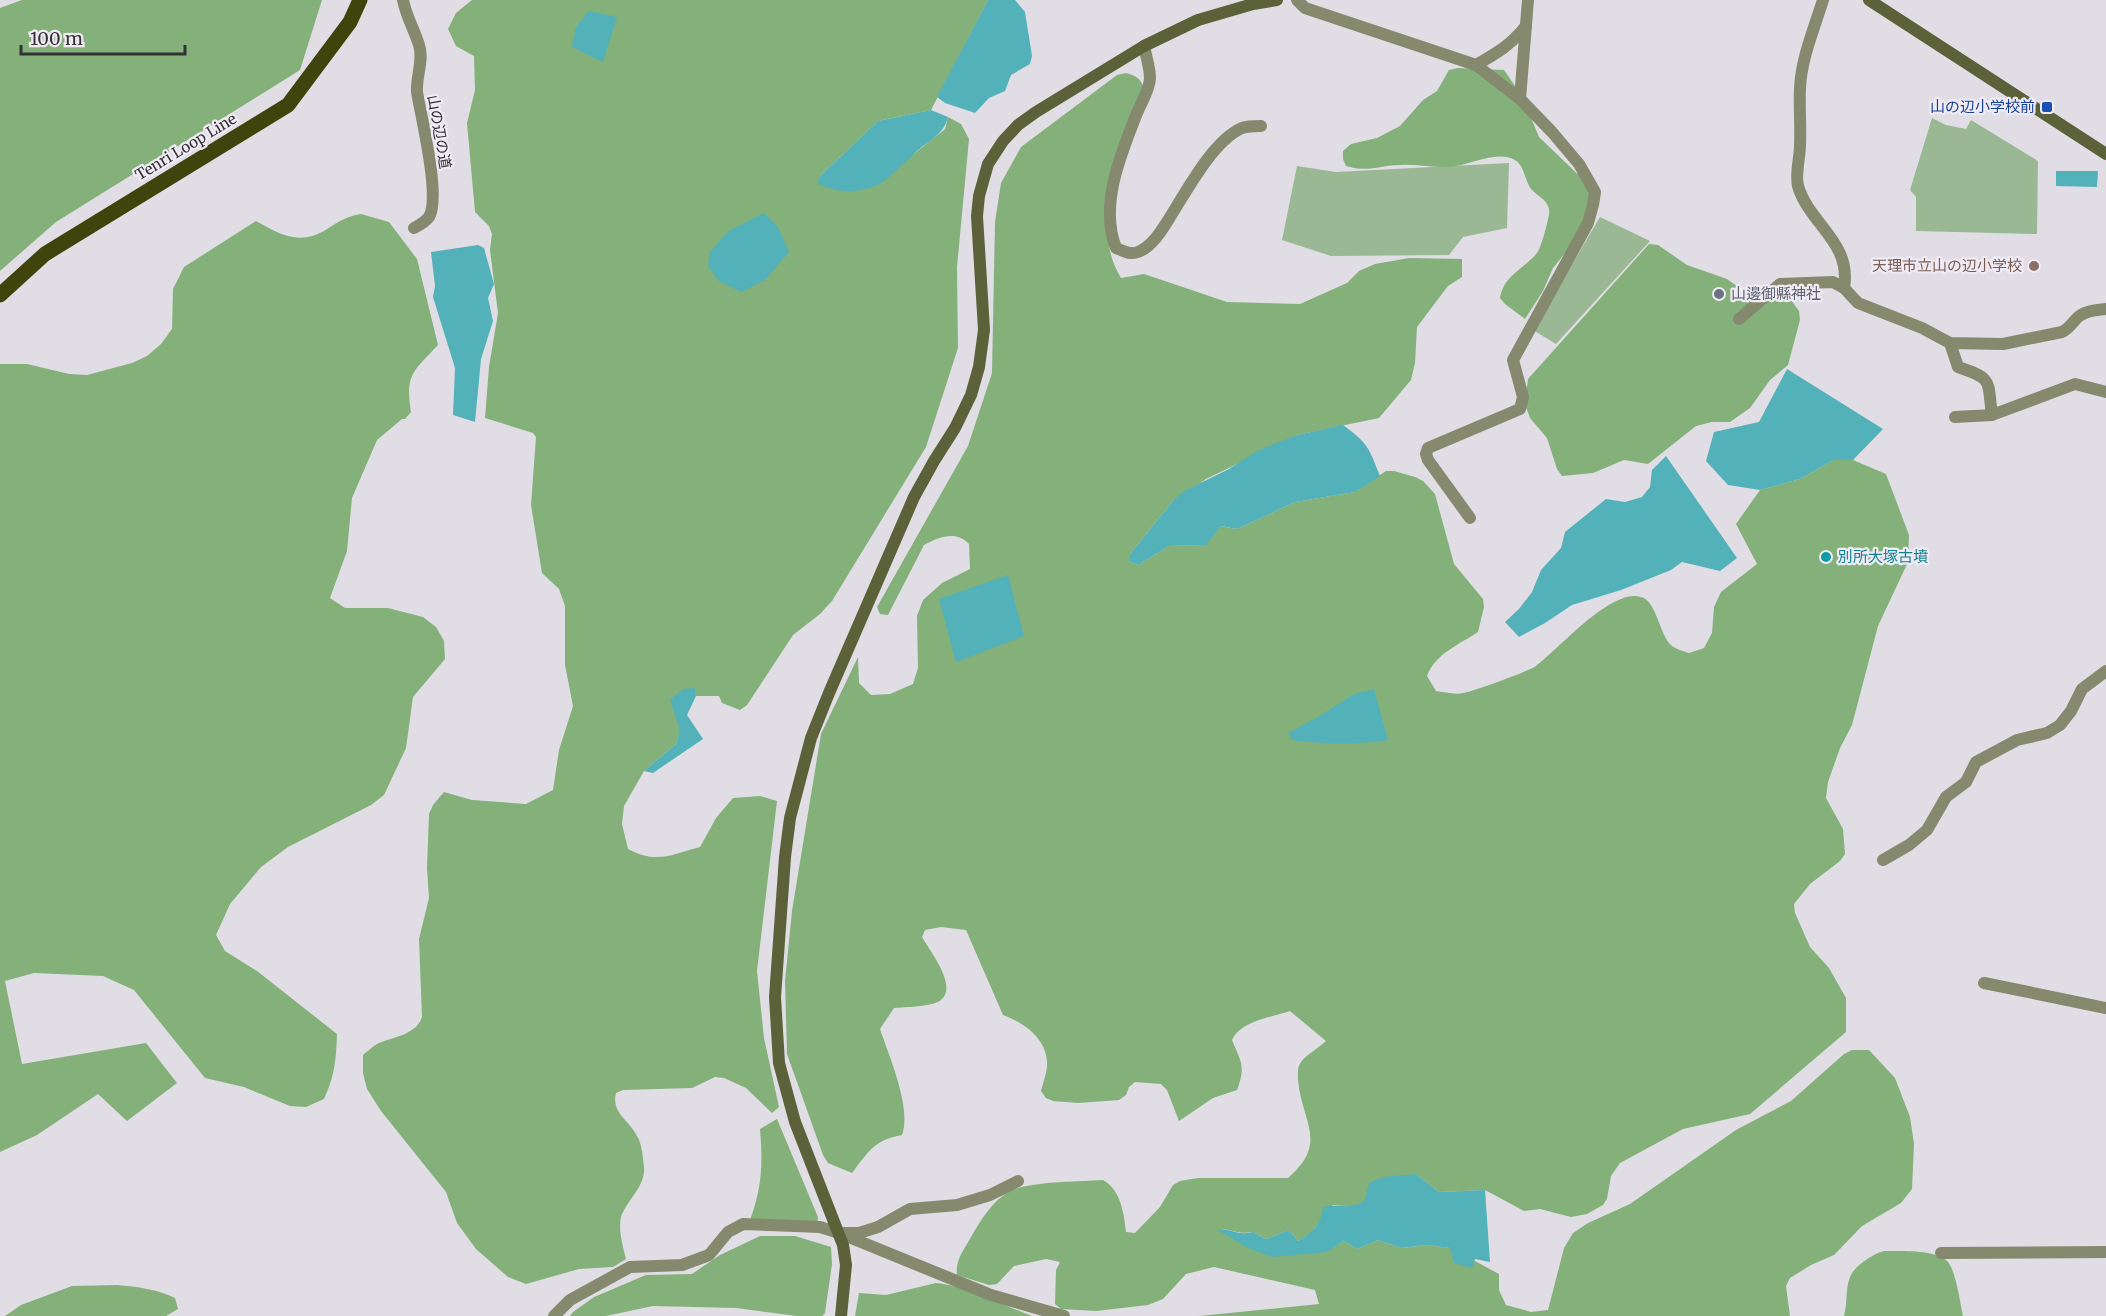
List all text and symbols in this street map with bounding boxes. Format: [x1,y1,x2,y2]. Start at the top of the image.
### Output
scale bar [21,18,184,56]
text: 100 m [30,27,83,50]
street label: 山の辺の道 [424,93,455,171]
place label: 山の辺小学校前 [1930,97,2035,116]
marker: 山の辺小学校前 [2040,100,2054,114]
street label: Tenri Loop Line [132,109,240,184]
place label: 天理市立山の辺小学校 [1872,256,2022,275]
marker: 天理市立山の辺小学校 [2027,259,2041,273]
place label: 山邊御縣神社 [1731,284,1821,303]
marker: 山邊御縣神社 [1712,287,1726,301]
place label: 別所大塚古墳 [1838,547,1928,566]
marker: 別所大塚古墳 [1819,550,1833,564]

